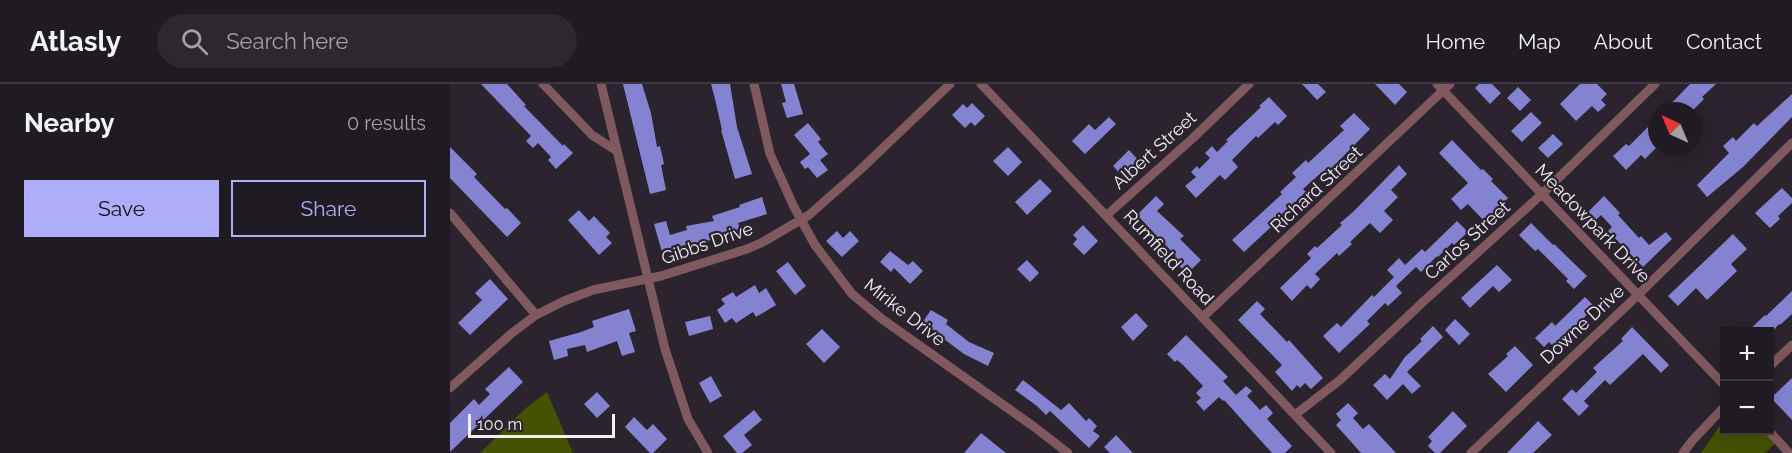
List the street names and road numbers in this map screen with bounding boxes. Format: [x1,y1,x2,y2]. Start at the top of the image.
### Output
street label: Albert Street [1108,107,1200,193]
street label: Richard Street [1266,141,1366,237]
street label: Meadowpark Drive [1531,159,1655,287]
street label: Carlos Street [1420,196,1514,284]
street label: Rumfield Road [1120,205,1218,309]
street label: Gibbs Drive [659,217,756,268]
street label: Mirike Drive [860,274,950,350]
street label: Downe Drive [1536,280,1628,368]

